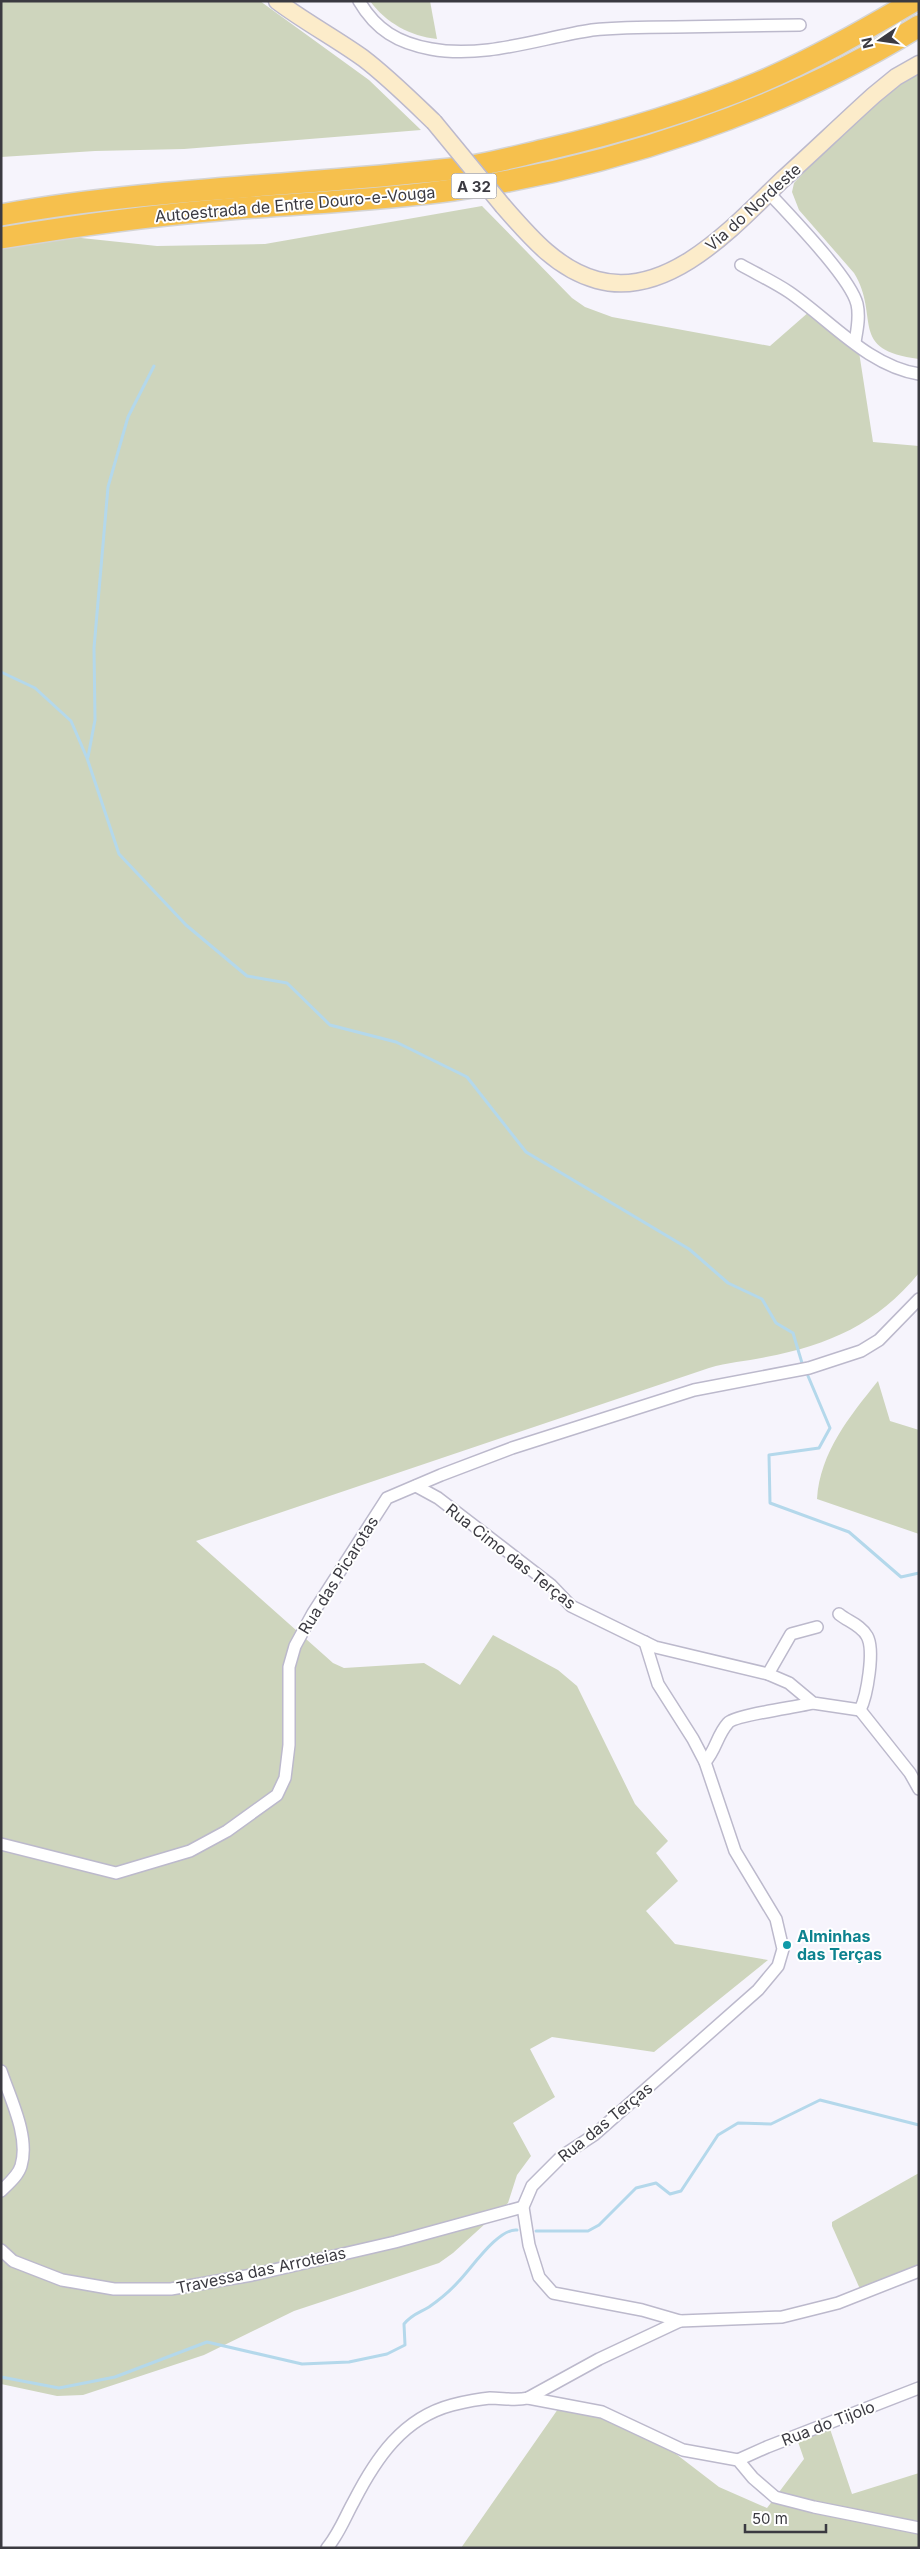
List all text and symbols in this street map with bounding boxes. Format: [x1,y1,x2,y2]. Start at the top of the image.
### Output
north arrow [855,15,905,65]
text: N [857,36,876,50]
street label: Via do Nordeste [701,159,805,255]
road number: A 32 [452,174,496,198]
street label: Autoestrada de Entre Douro-e-Vouga [154,182,436,226]
street label: Rua Cimo das Terças [442,1499,580,1613]
street label: Rua das Picarotas [294,1512,382,1638]
place label: Alminhas das Terças [797,1926,882,1964]
marker: Alminhas das Terças [781,1939,793,1951]
street label: Rua das Terças [554,2078,656,2166]
street label: Travessa das Arroteias [174,2242,348,2298]
street label: Rua do Tijolo [779,2396,877,2450]
scale bar [745,2502,826,2534]
text: 50 m [752,2509,788,2528]

